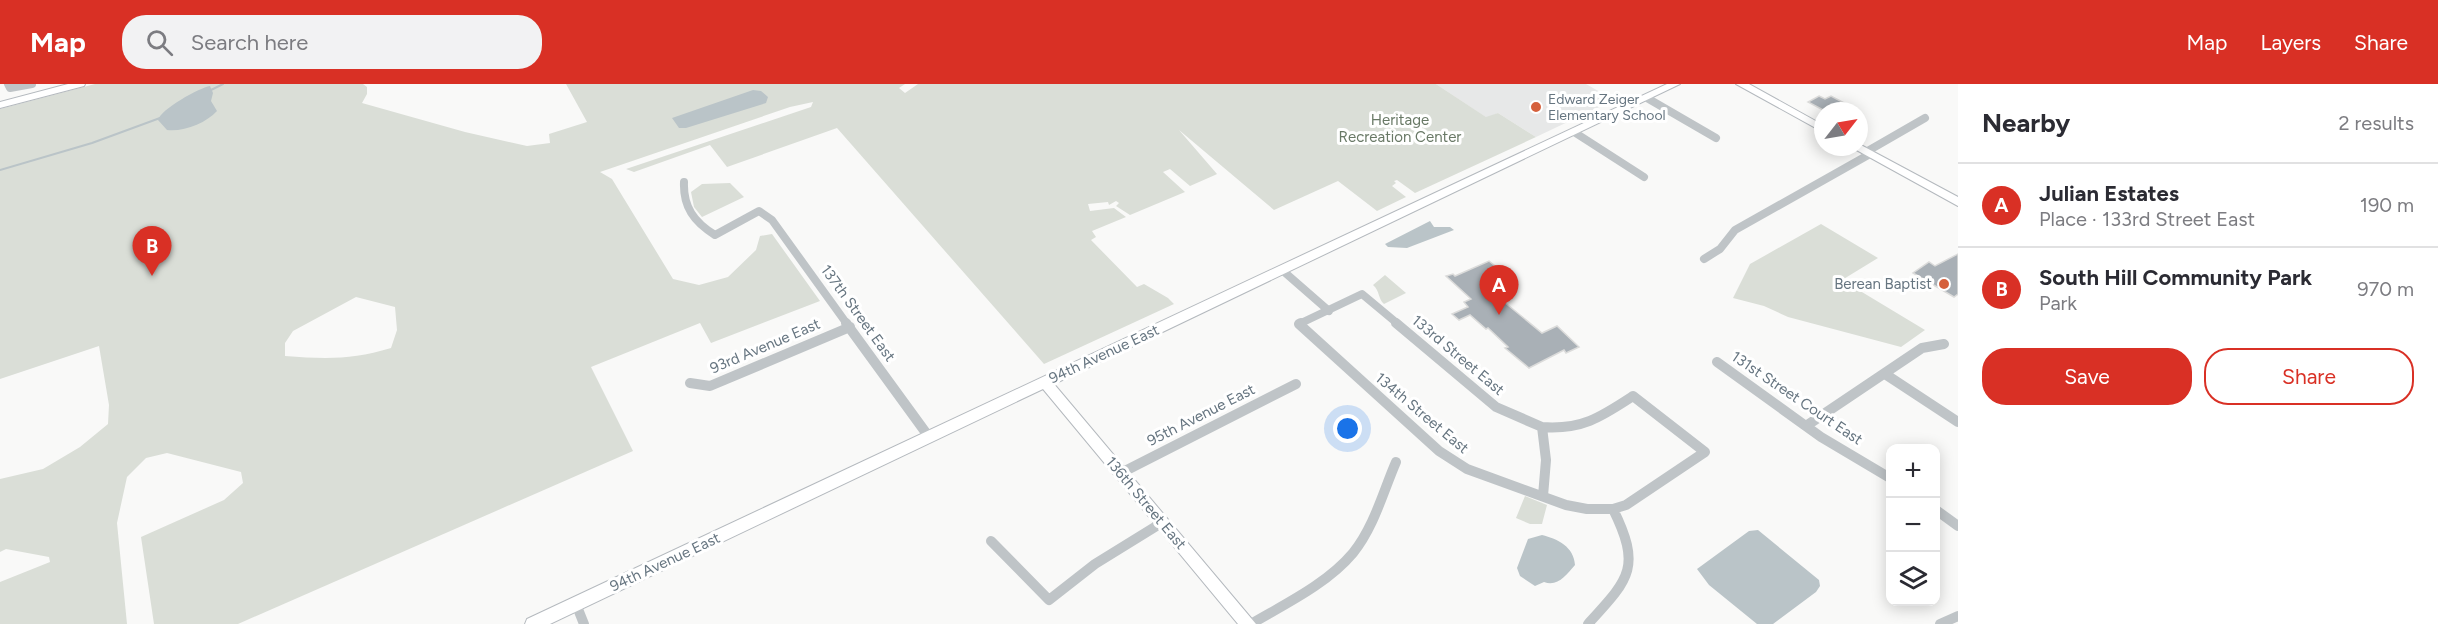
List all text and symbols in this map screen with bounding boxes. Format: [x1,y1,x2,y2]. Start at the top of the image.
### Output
search box [122,15,542,69]
text: Map [30,25,86,59]
icon: search [143,26,176,59]
text: Search here [191,29,308,56]
text: Map [2187,30,2227,55]
text: Layers [2260,30,2321,55]
text: Share [2354,30,2408,55]
place label: Edward Zeiger Elementary School [1548,91,1666,124]
marker: Edward Zeiger Elementary School [1529,100,1543,114]
north arrow [1814,102,1868,156]
text: Nearby [1982,107,2070,139]
park label: Heritage Recreation Center [1339,111,1461,146]
text: 2 results [2338,111,2414,135]
text: Julian Estates [2039,180,2179,207]
text: A [1994,193,2009,217]
text: 190 m [2360,193,2414,217]
text: Place · 133rd Street East [2039,207,2255,231]
pin: B [132,226,172,276]
street label: 137th Street East [817,261,899,365]
text: South Hill Community Park [2039,264,2312,291]
pin: A [1480,266,1518,315]
place label: Berean Baptist [1834,275,1932,293]
marker: Berean Baptist [1937,277,1951,291]
text: B [1995,277,2008,301]
text: 970 m [2357,277,2414,301]
text: Park [2039,291,2077,315]
street label: 133rd Street East [1408,311,1508,399]
street label: 93rd Avenue East [707,315,823,377]
street label: 94th Avenue East [1046,321,1162,387]
street label: 131st Street Court East [1728,347,1866,449]
button: Save [1982,348,2192,405]
button: Share [2204,348,2414,405]
street label: 134th Street East [1372,369,1473,457]
street label: 95th Avenue East [1144,380,1258,450]
your location [1333,414,1362,443]
map controls [1886,444,1940,606]
button: + [1886,444,1940,498]
street label: 136th Street East [1102,453,1190,553]
button: − [1886,498,1940,552]
street label: 94th Avenue East [607,529,723,595]
button: layers [1886,552,1940,606]

